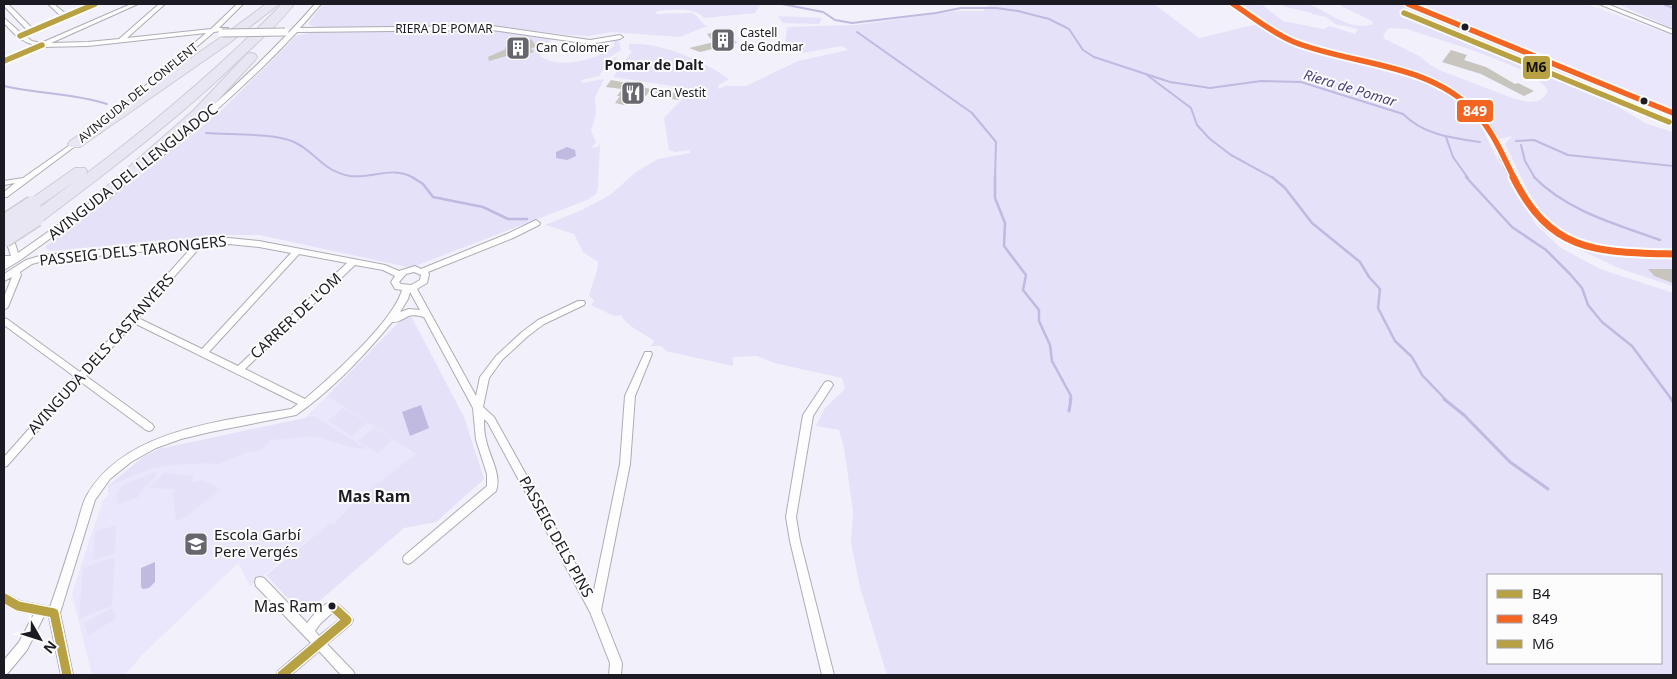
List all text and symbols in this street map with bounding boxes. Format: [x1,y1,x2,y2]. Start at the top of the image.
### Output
street label: RIERA DE POMAR [395,20,493,37]
unlabelled marker [1460,22,1470,32]
place label: Castell de Godmar [740,24,804,55]
building icon: Castell de Godmar [710,27,736,53]
building icon: Can Colomer [505,35,531,61]
street label: AVINGUDA DEL CONFLENT [74,39,202,146]
place label: Can Colomer [536,39,609,56]
district label: Pomar de Dalt [604,55,704,74]
line badge: M6 [1522,55,1551,80]
text: M6 [1525,57,1547,76]
water label: Riera de Pomar [1302,64,1399,111]
restaurant icon: Can Vestit [620,80,646,106]
place label: Can Vestit [650,84,707,101]
unlabelled marker [1639,96,1649,106]
street label: AVINGUDA DEL LLENGUADOC [43,98,222,244]
line badge: 849 [1456,99,1494,123]
text: 849 [1463,101,1487,120]
street label: PASSEIG DELS TARONGERS [38,230,227,270]
street label: CARRER DE L'OM [245,268,345,363]
street label: AVINGUDA DELS CASTANYERS [23,269,178,438]
street label: PASSEIG DELS PINS [515,472,599,601]
district label: Mas Ram [338,485,410,507]
place label: Escola Garbí Pere Vergés [214,524,302,561]
school or university icon: Escola Garbí Pere Vergés [183,531,209,557]
legend [1487,574,1662,664]
text: B4 [1532,583,1551,603]
place label: Mas Ram [254,595,323,617]
marker: Mas Ram [327,601,337,611]
text: 849 [1532,608,1558,628]
north arrow [15,614,65,664]
text: M6 [1532,633,1554,653]
text: N [40,637,61,658]

